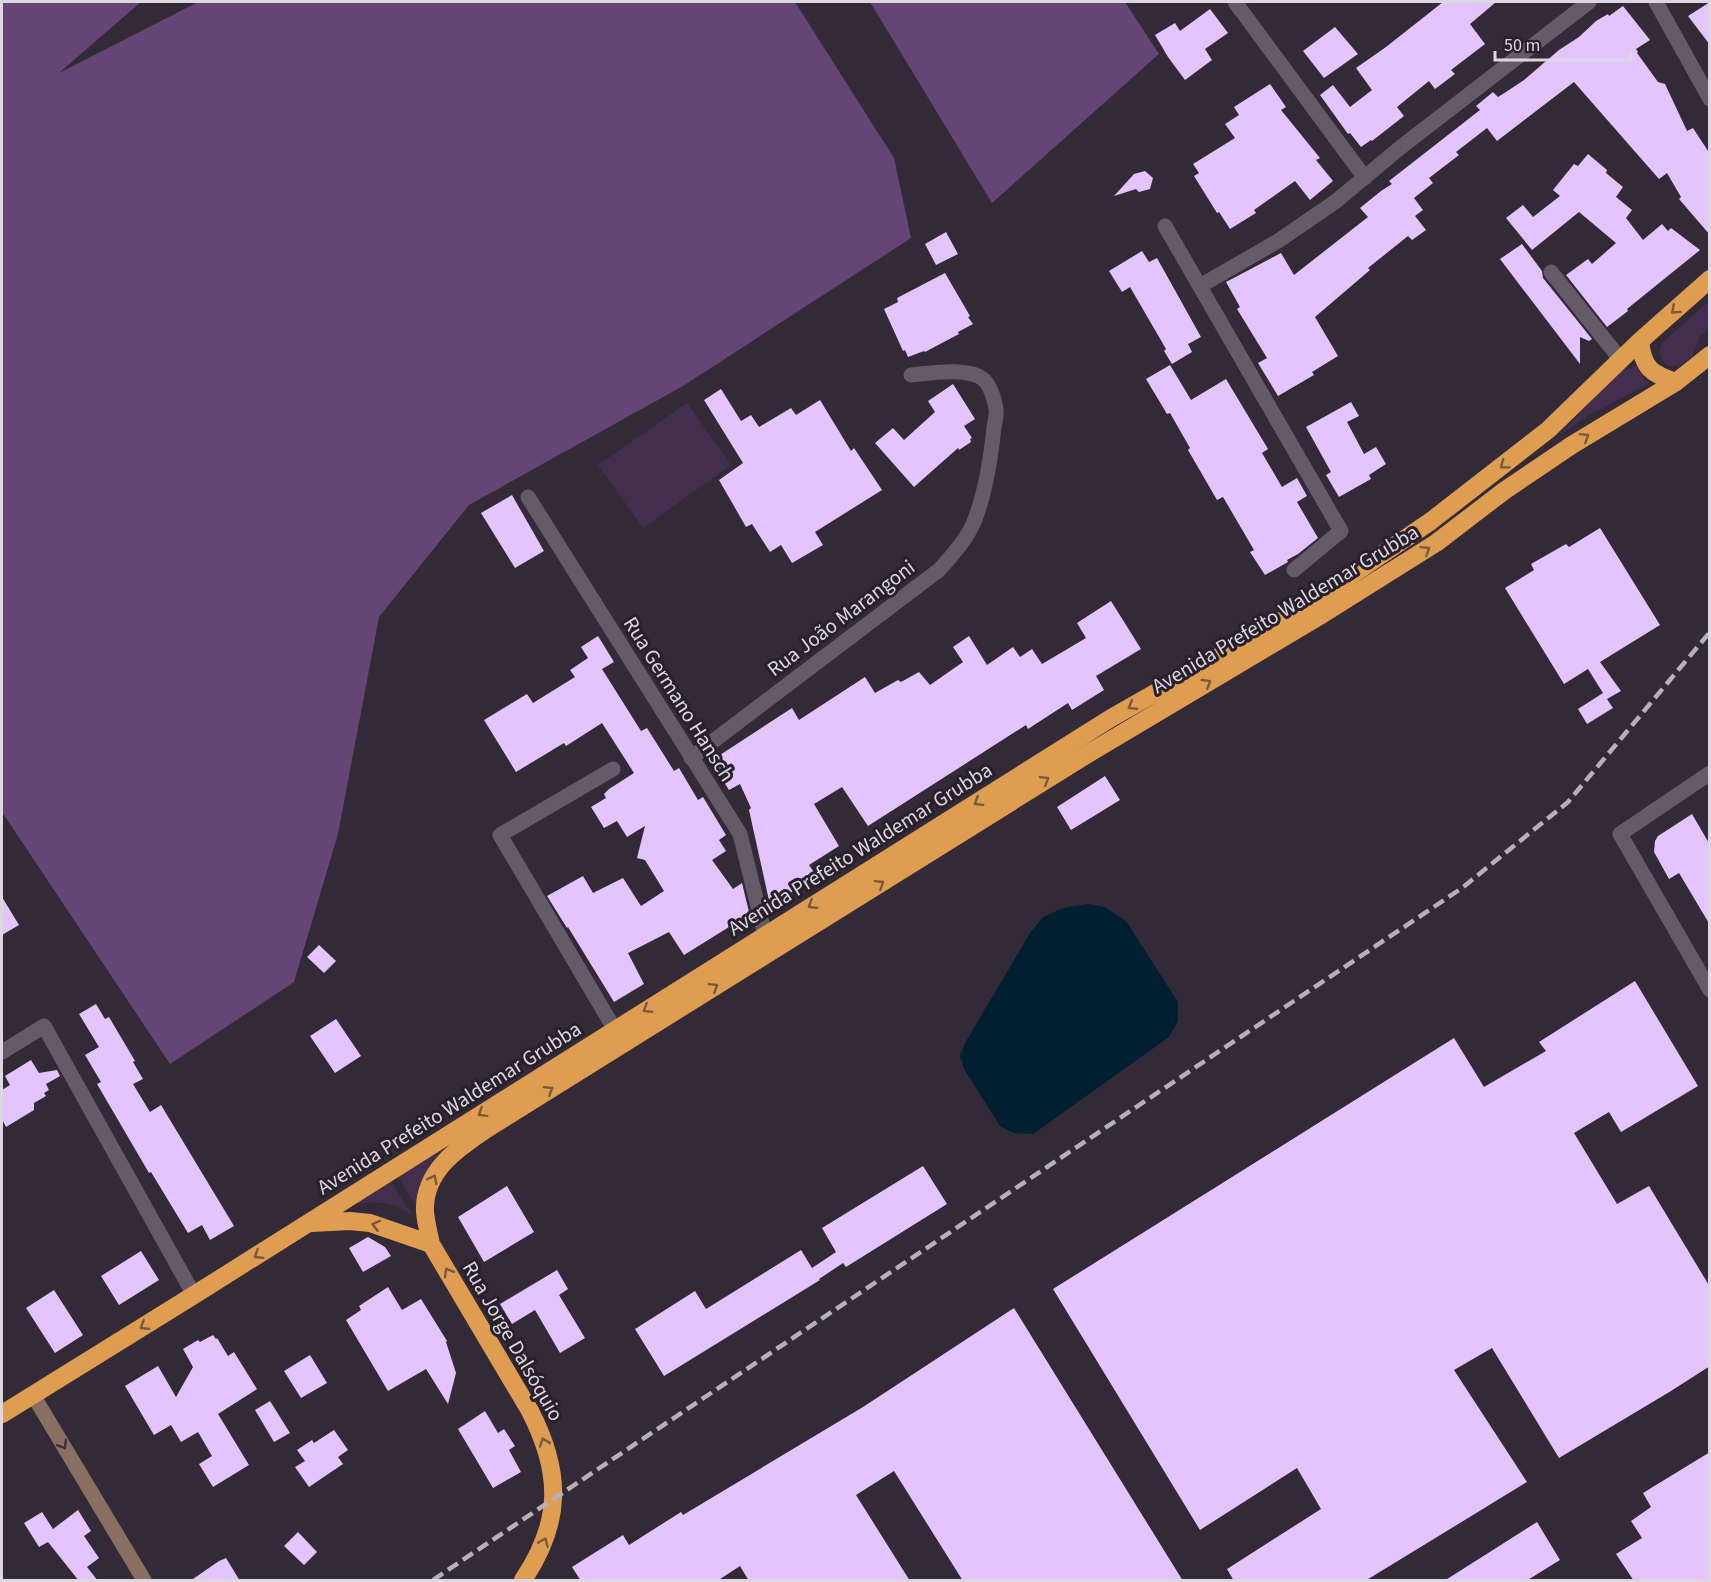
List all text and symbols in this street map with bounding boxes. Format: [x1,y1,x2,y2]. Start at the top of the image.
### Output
scale bar [1495,24,1632,62]
text: 50 m [1504,33,1540,58]
one-way arrow [1671,303,1682,314]
one-way arrow [1578,433,1589,444]
one-way arrow [1499,458,1510,469]
street label: Avenida Prefeito Waldemar Grubba [1146,517,1424,701]
one-way arrow [1420,545,1430,557]
street label: Rua João Marangoni [761,552,921,684]
street label: Rua Germano Hansch [616,611,742,787]
one-way arrow [1201,679,1211,690]
one-way arrow [1128,699,1138,710]
street label: Avenida Prefeito Waldemar Grubba [722,755,998,943]
one-way arrow [1039,777,1050,788]
one-way arrow [974,795,985,806]
one-way arrow [874,879,884,891]
one-way arrow [808,898,818,910]
one-way arrow [708,982,718,994]
one-way arrow [643,1002,653,1014]
street label: Avenida Prefeito Waldemar Grubba [311,1014,587,1202]
one-way arrow [543,1085,553,1097]
one-way arrow [478,1106,489,1117]
one-way arrow [426,1174,438,1185]
one-way arrow [371,1220,381,1233]
one-way arrow [254,1247,264,1259]
street label: Rua Jorge Dalsóquio [455,1255,571,1427]
one-way arrow [444,1268,455,1278]
one-way arrow [140,1319,150,1331]
one-way arrow [539,1437,552,1448]
one-way arrow [55,1439,67,1449]
one-way arrow [537,1537,549,1548]

